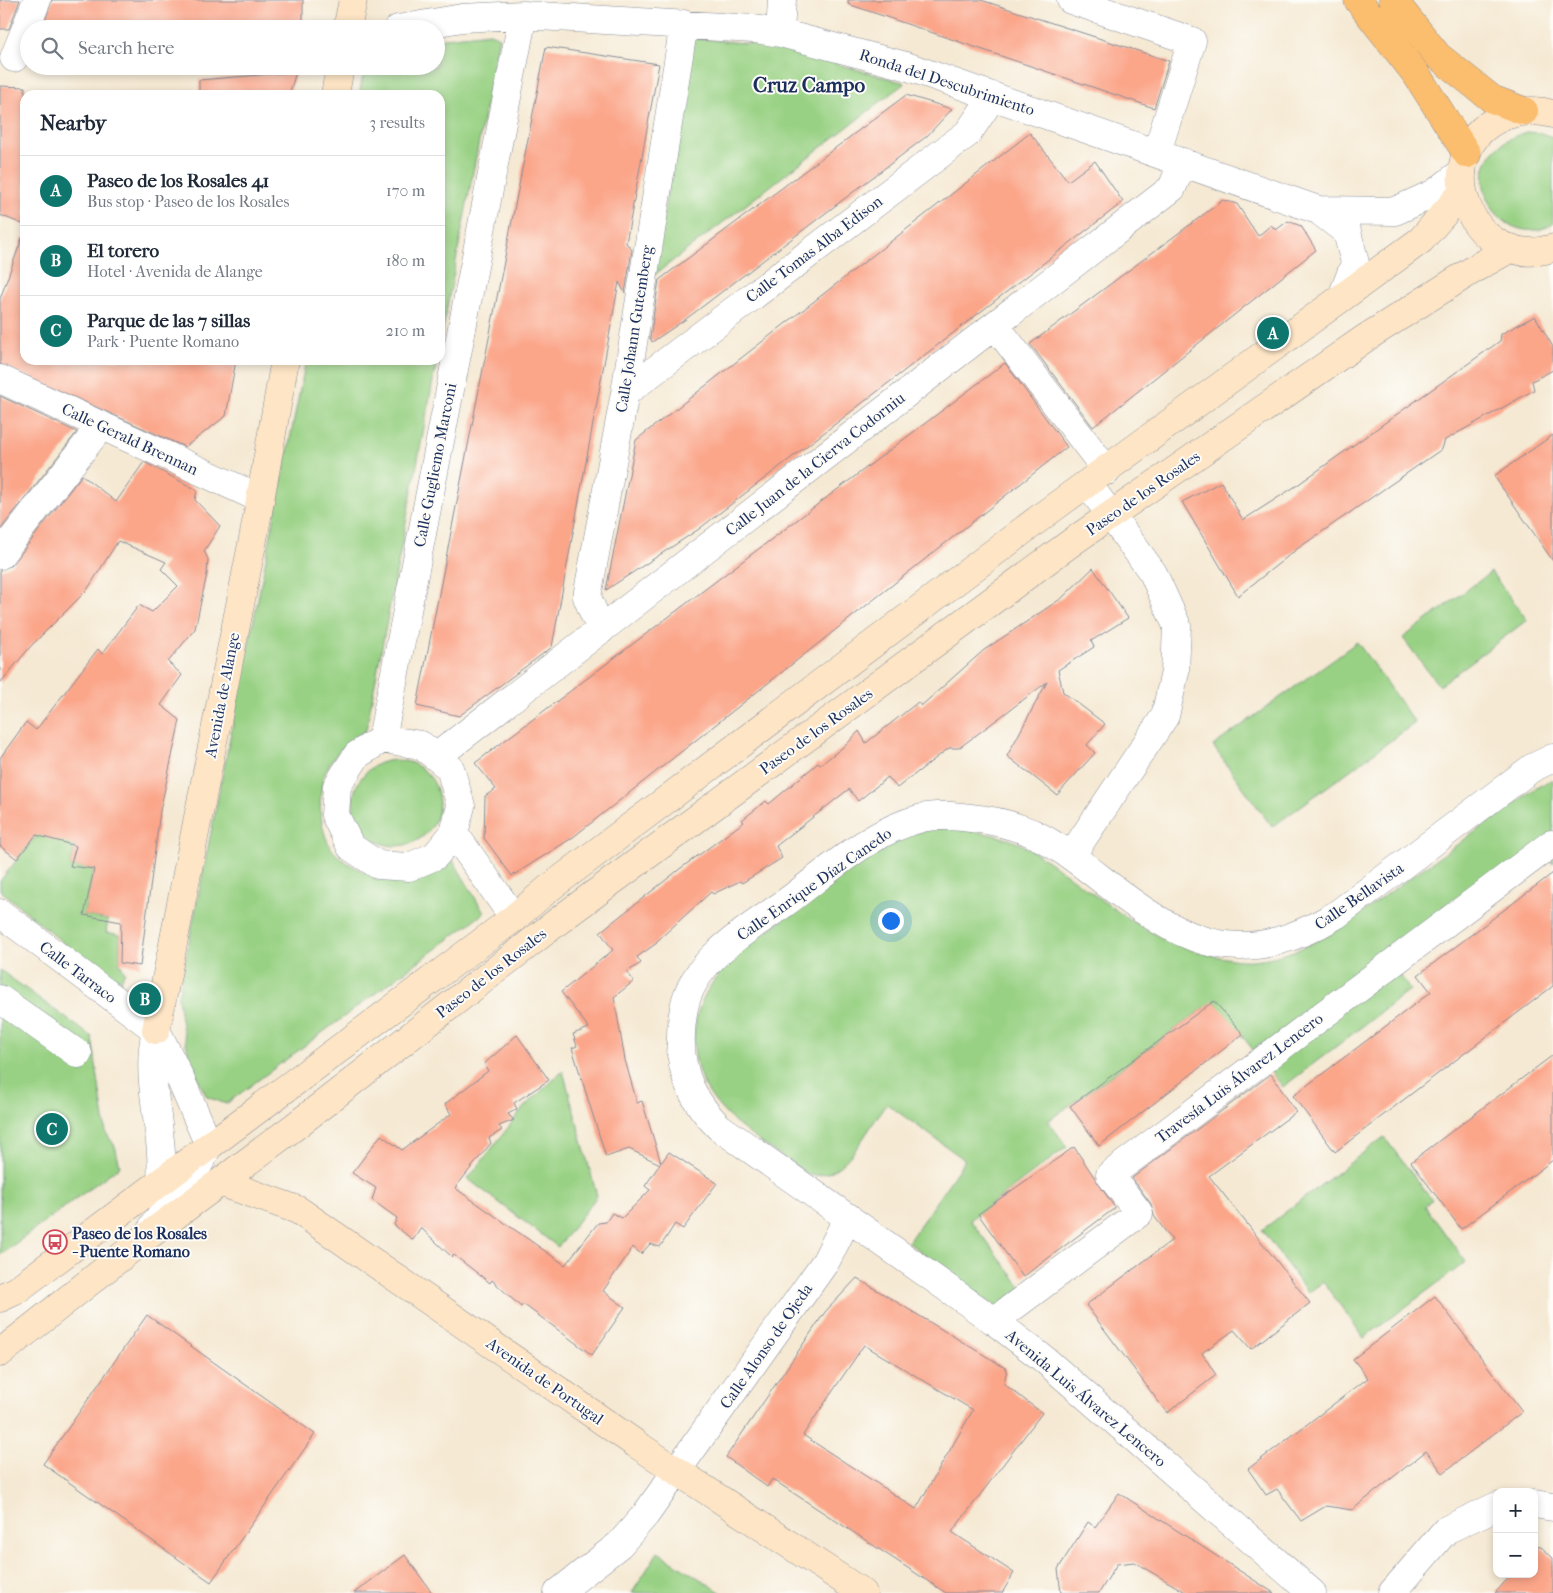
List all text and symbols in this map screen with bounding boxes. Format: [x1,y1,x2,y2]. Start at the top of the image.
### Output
search box [20,20,445,75]
icon: search [38,34,66,62]
text: Search here [78,37,174,59]
street label: Ronda del Descubrimiento [857,45,1037,119]
district label: Cruz Campo [753,73,865,97]
text: Nearby [40,111,106,135]
text: 3 results [369,113,425,132]
text: Paseo de los Rosales 41 [87,170,269,192]
text: A [51,181,61,200]
text: 170 m [386,181,425,200]
street label: Calle Tomas Alba Edison [742,191,887,307]
text: Bus stop · Paseo de los Rosales [87,192,289,211]
text: El torero [87,240,159,262]
street label: Calle Johann Gutemberg [611,244,657,414]
text: B [51,251,61,270]
text: 180 m [386,251,425,270]
text: Hotel · Avenida de Alange [87,262,263,281]
text: Parque de las 7 sillas [87,310,250,332]
pin: A [1257,314,1289,352]
text: C [51,321,61,340]
text: 210 m [386,321,425,340]
text: Park · Puente Romano [87,332,239,351]
street label: Calle Gugliemo Marconi [410,381,460,549]
street label: Calle Juan de la Cierva Codorniu [721,388,909,540]
street label: Calle Gerald Brennan [59,399,202,479]
street label: Paseo de los Rosales [1082,446,1204,540]
street label: Avenida de Alange [200,631,243,760]
street label: Paseo de los Rosales [756,684,876,778]
street label: Calle Enrique Díaz Canedo [733,823,895,945]
street label: Calle Bellavista [1311,858,1408,934]
your location [878,908,904,934]
street label: Paseo de los Rosales [432,924,550,1022]
street label: Calle Tarraco [36,937,120,1007]
pin: B [129,980,161,1018]
street label: Travesía Luis Álvarez Lencero [1151,1008,1327,1147]
pin: C [36,1110,68,1148]
place label: Paseo de los Rosales - Puente Romano [72,1224,207,1261]
bus stop icon: Paseo de los Rosales - Puente Romano [42,1229,68,1255]
street label: Calle Alonso de Ojeda [716,1279,817,1412]
street label: Avenida Luis Álvarez Lencero [1001,1324,1171,1471]
street label: Avenida de Portugal [482,1333,608,1429]
map controls [1493,1488,1538,1578]
button: + [1493,1488,1538,1533]
button: − [1493,1533,1538,1578]

